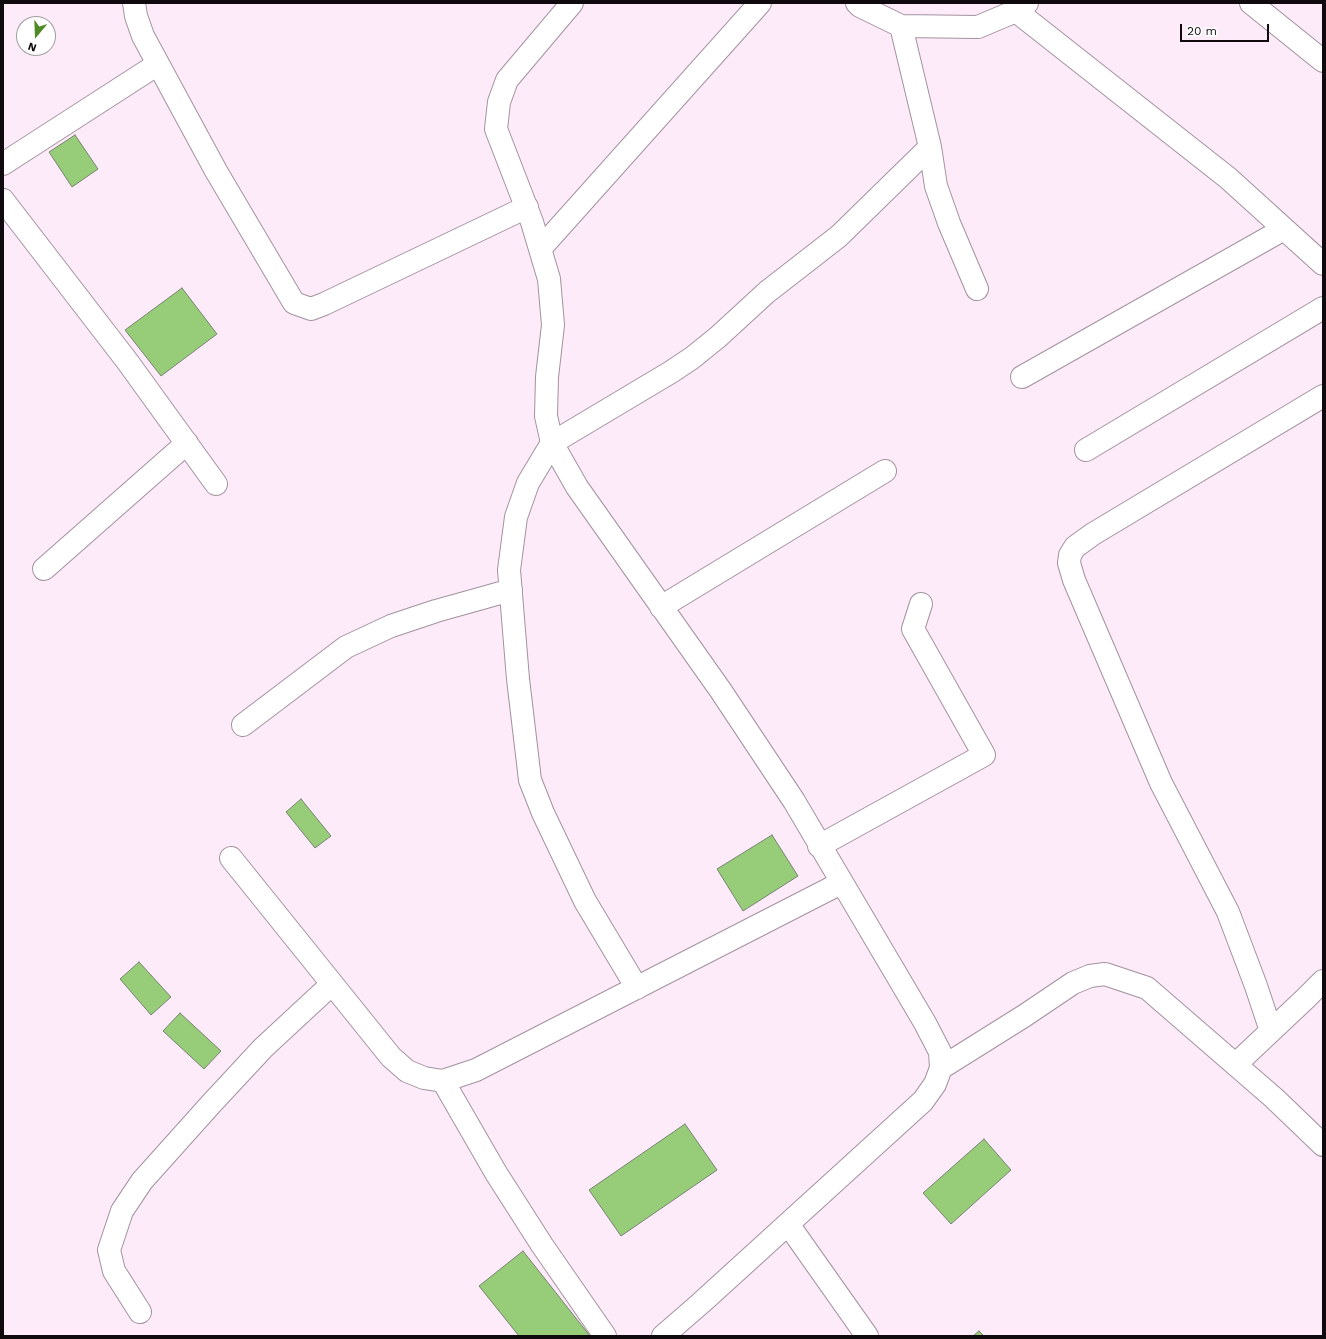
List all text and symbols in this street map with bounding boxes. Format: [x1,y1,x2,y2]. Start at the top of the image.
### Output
north arrow [16,16,56,56]
scale bar [1182,16,1271,42]
text: 20 m [1187,24,1217,38]
text: N [26,39,38,54]

